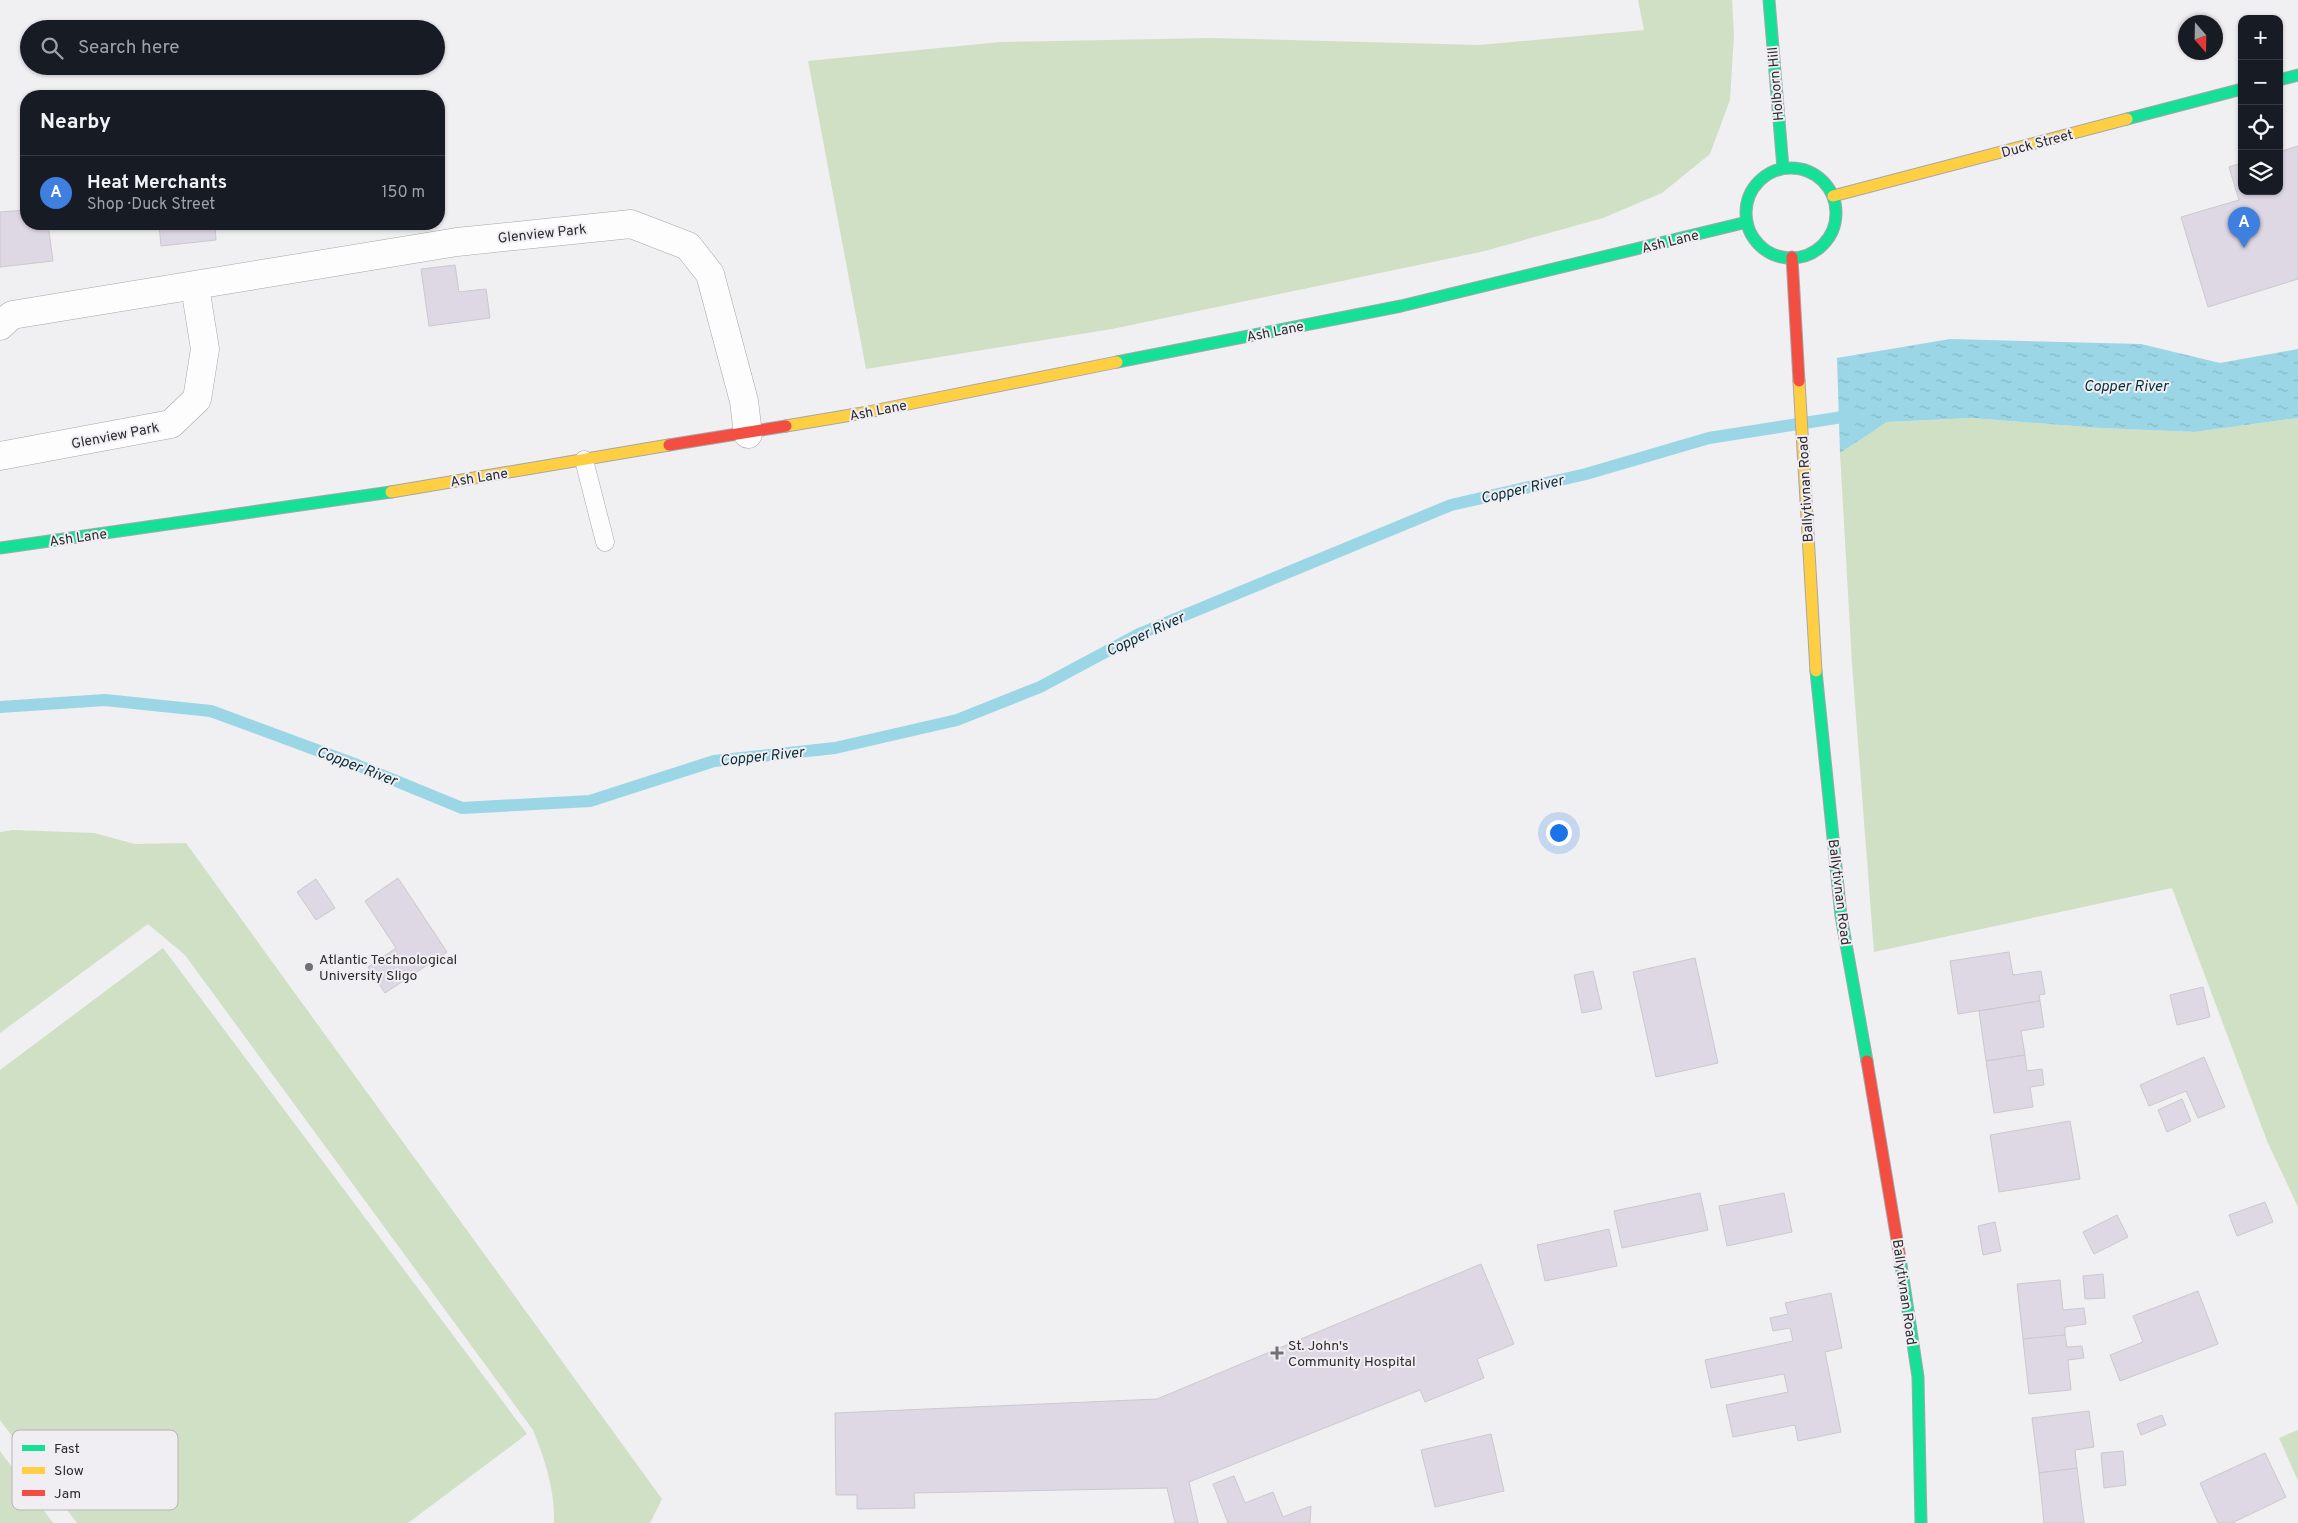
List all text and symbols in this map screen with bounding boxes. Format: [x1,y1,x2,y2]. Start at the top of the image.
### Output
north arrow [2178,15,2223,60]
map controls [2238,15,2283,195]
button: + [2238,15,2283,60]
search box [20,20,445,75]
icon: search [38,34,66,62]
text: Search here [78,36,180,60]
street label: Holborn Hill [1765,46,1788,122]
button: − [2238,60,2283,105]
button: locate [2238,105,2283,150]
text: Nearby [40,109,111,136]
street label: Duck Street [2000,127,2075,162]
button: layers [2238,150,2283,195]
text: Heat Merchants [87,171,227,195]
text: A [50,183,62,203]
text: 150 m [382,183,425,203]
text: Shop · Duck Street [87,195,215,215]
pin: A [2228,207,2260,248]
street label: Glenview Park [497,221,587,248]
street label: Ash Lane [1640,227,1701,258]
street label: Ash Lane [1245,319,1305,346]
water label: Copper River [2084,378,2169,397]
street label: Ash Lane [848,398,908,425]
street label: Glenview Park [70,420,161,453]
street label: Ballytivnan Road [1795,435,1818,543]
street label: Ash Lane [449,466,509,491]
water label: Copper River [1479,471,1567,509]
street label: Ash Lane [48,526,108,551]
water label: Copper River [1103,608,1189,662]
water label: Copper River [314,743,400,792]
water label: Copper River [719,744,806,771]
your location [1546,820,1572,846]
street label: Ballytivnan Road [1824,838,1853,946]
place label: Atlantic Technological University Sligo [319,952,457,985]
marker: Atlantic Technological University Sligo [303,961,315,973]
street label: Ballytivnan Road [1888,1238,1919,1346]
place label: St. John's Community Hospital [1288,1338,1416,1371]
marker: St. John's Community Hospital [1270,1346,1284,1360]
legend [12,1430,178,1510]
text: Fast [54,1441,80,1458]
text: Slow [54,1463,84,1480]
text: Jam [54,1486,81,1503]

